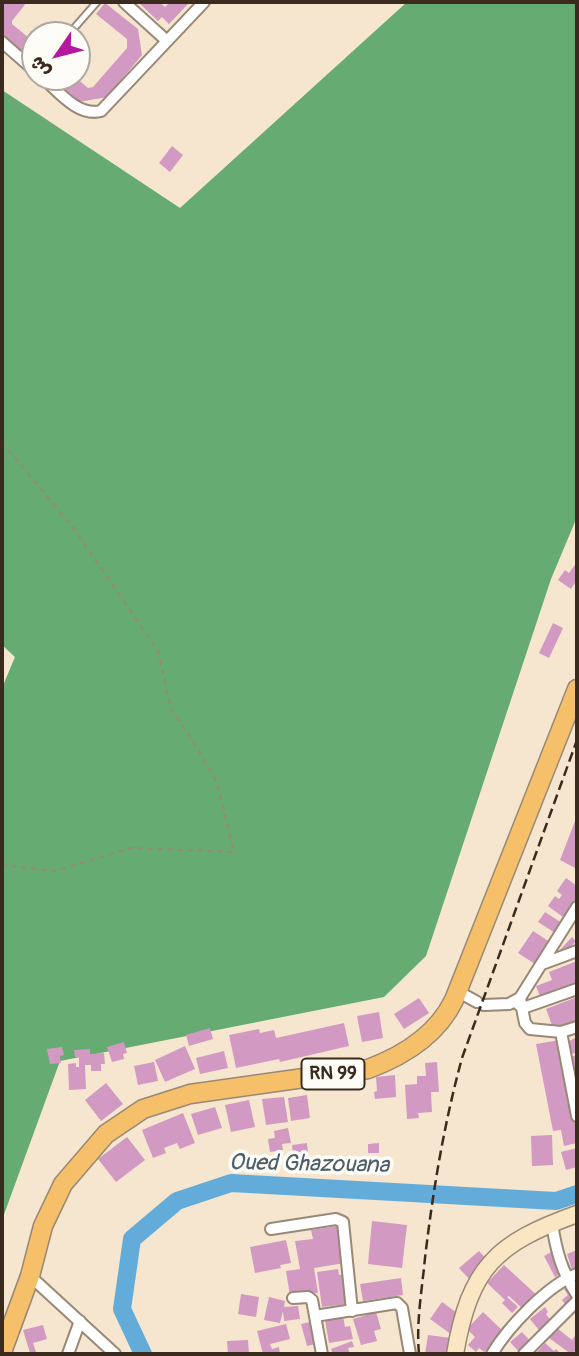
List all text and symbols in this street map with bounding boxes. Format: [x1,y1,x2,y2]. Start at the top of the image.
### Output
north arrow [21,21,91,91]
text: ش [25,51,56,82]
road number: RN 99 [302,1058,364,1090]
water label: Oued Ghazouana [229,1150,389,1180]

